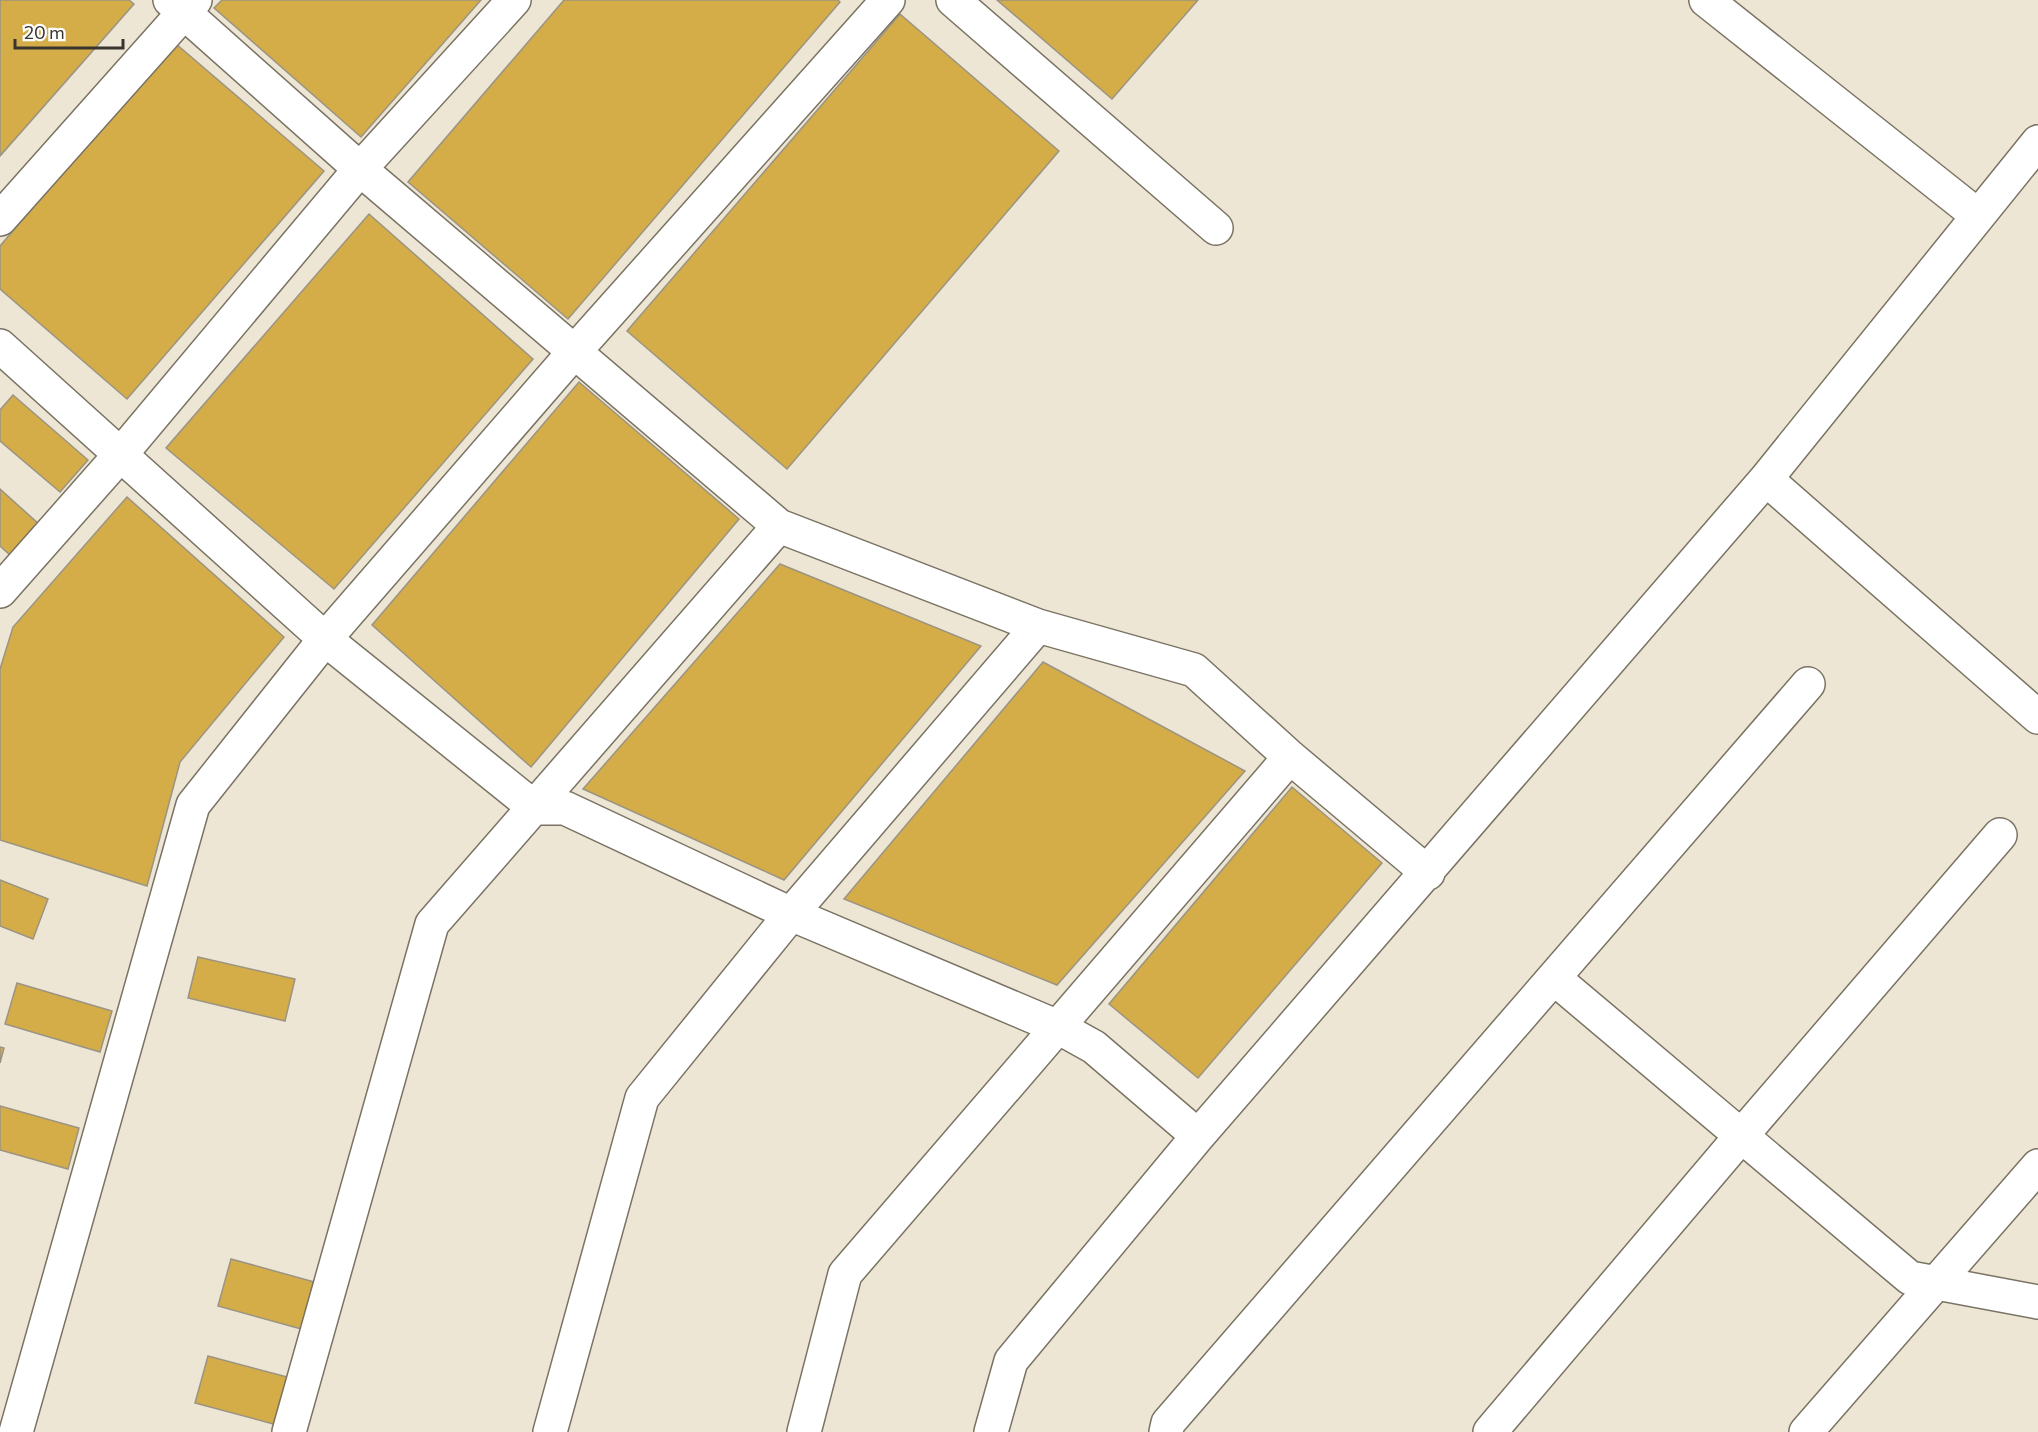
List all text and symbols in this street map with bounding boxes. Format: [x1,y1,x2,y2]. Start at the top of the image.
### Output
scale bar [15,12,123,50]
text: 20 m [24,21,65,43]

